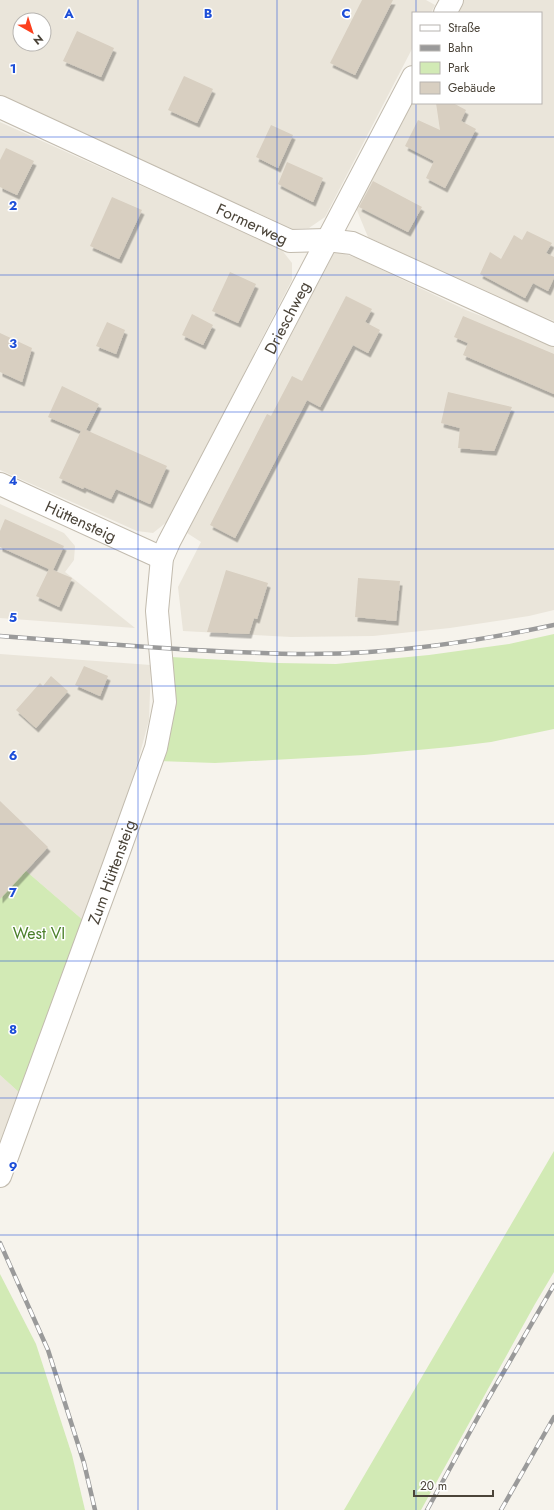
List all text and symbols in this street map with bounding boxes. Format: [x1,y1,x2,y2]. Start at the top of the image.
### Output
text: A [63,4,74,23]
text: B [204,4,213,23]
text: C [341,4,351,23]
north arrow [12,12,52,52]
legend [412,12,542,104]
text: Straße [448,19,480,37]
text: N [30,31,47,49]
text: Bahn [448,39,473,57]
text: 1 [10,59,16,78]
text: Park [448,59,470,77]
text: Gebäude [448,79,495,97]
text: 2 [9,196,17,215]
street label: Formerweg [213,197,292,250]
street label: Drieschweg [258,277,315,358]
text: 3 [9,334,17,353]
text: 4 [8,471,18,490]
street label: Hüttensteig [42,495,120,547]
text: 5 [9,608,17,627]
text: 6 [9,746,18,765]
street label: Zum Hüttensteig [82,816,141,927]
text: 7 [9,883,17,902]
park label: West VI [13,922,65,945]
text: 8 [9,1020,17,1039]
text: 9 [9,1157,18,1176]
scale bar [414,1472,493,1498]
text: 20 m [420,1477,447,1495]

